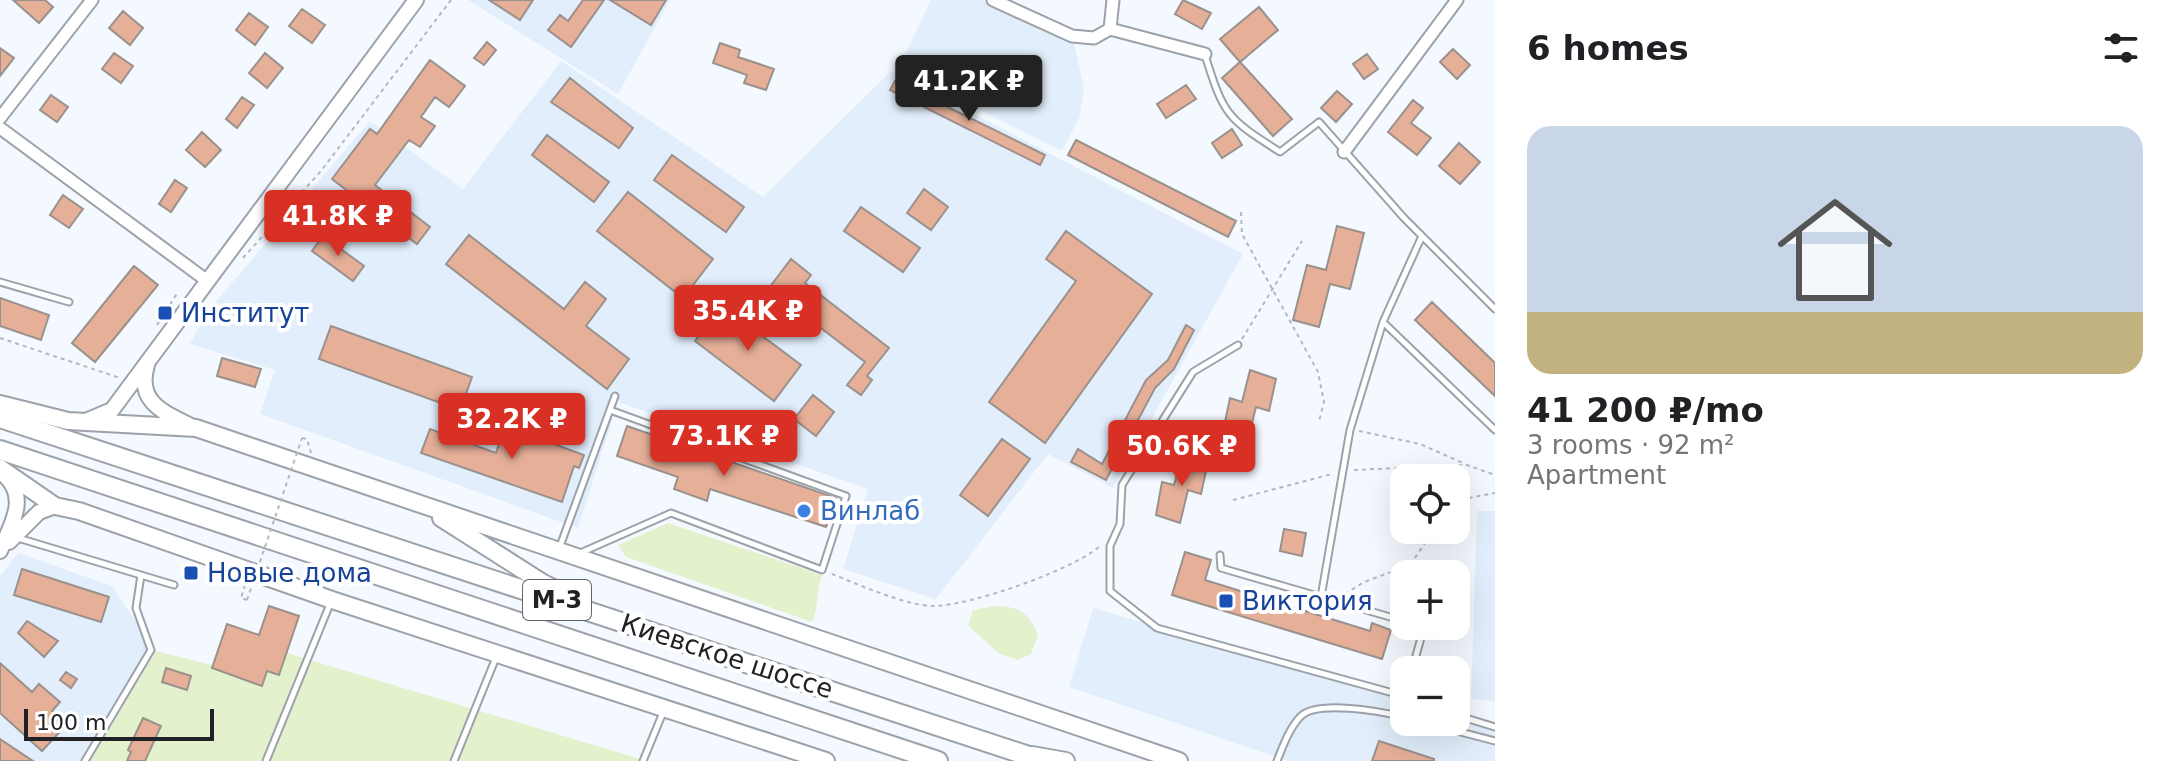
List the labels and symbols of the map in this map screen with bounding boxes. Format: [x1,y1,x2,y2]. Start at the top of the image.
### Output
pin: 41.2K ₽ [895,55,1043,123]
pin: 41.8K ₽ [264,190,412,258]
pin: 35.4K ₽ [674,285,822,353]
place label: Институт [181,298,309,328]
marker: Институт [156,304,174,322]
pin: 32.2K ₽ [438,393,586,461]
pin: 73.1K ₽ [650,410,798,478]
pin: 50.6K ₽ [1108,420,1256,488]
place label: Винлаб [820,496,920,526]
marker: Винлаб [795,502,813,520]
place label: Новые дома [207,558,372,588]
marker: Новые дома [182,564,200,582]
road number: М-3 [523,580,591,620]
place label: Виктория [1242,586,1373,616]
marker: Виктория [1217,592,1235,610]
street label: Киевское шоссе [617,608,837,704]
scale bar [24,705,214,741]

